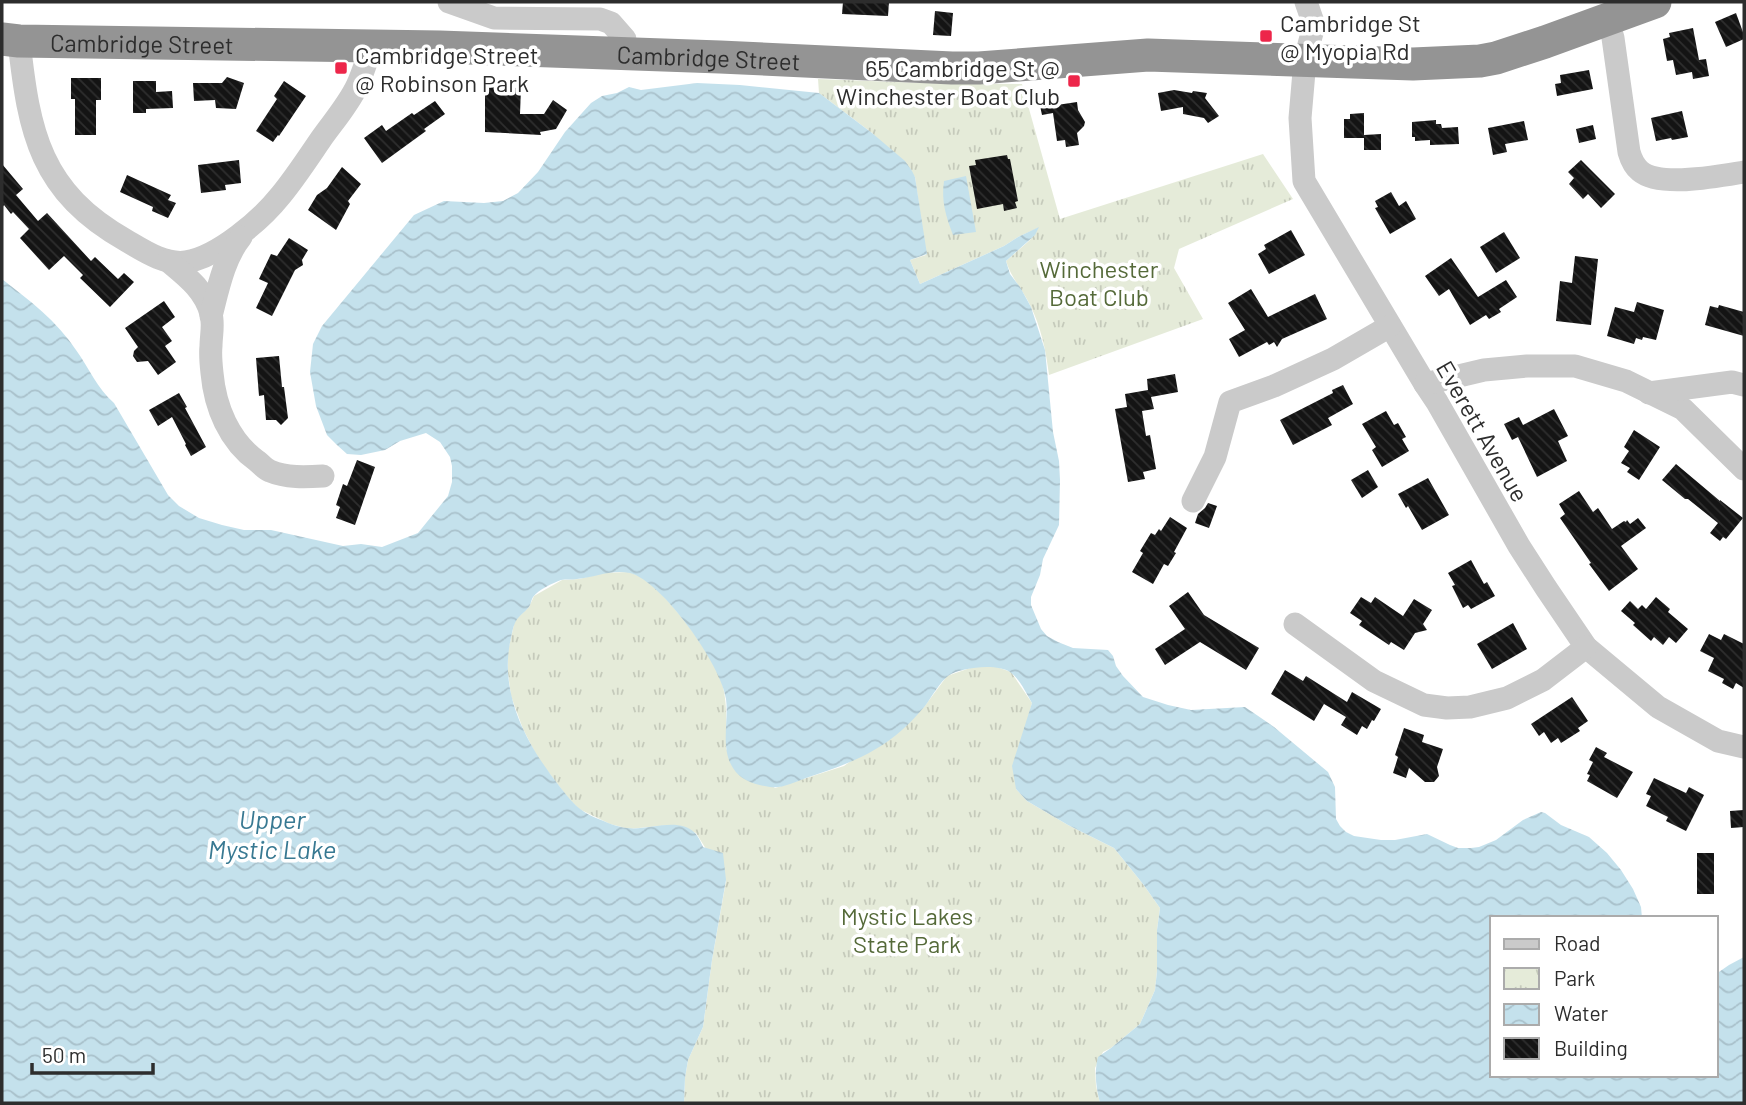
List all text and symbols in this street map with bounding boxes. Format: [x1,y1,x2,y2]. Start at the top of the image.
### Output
place label: Cambridge St @ Myopia Rd [1280,8,1421,65]
street label: Cambridge Street [50,27,234,59]
marker: Cambridge St @ Myopia Rd [1258,28,1274,44]
street label: Cambridge Street [616,39,801,75]
place label: Cambridge Street @ Robinson Park [355,40,539,97]
place label: 65 Cambridge St @ Winchester Boat Club [836,53,1060,110]
marker: Cambridge Street @ Robinson Park [333,60,349,76]
marker: 65 Cambridge St @ Winchester Boat Club [1066,73,1082,89]
park label: Winchester Boat Club [1039,254,1159,311]
street label: Everett Avenue [1431,355,1535,507]
water label: Upper Mystic Lake [208,803,336,864]
park label: Mystic Lakes State Park [841,901,973,958]
legend [1490,916,1718,1077]
text: Road [1554,930,1600,955]
text: Park [1554,965,1595,990]
text: Water [1554,1000,1609,1025]
scale bar [32,1032,152,1076]
text: Building [1554,1035,1628,1060]
text: 50 m [42,1042,86,1067]

